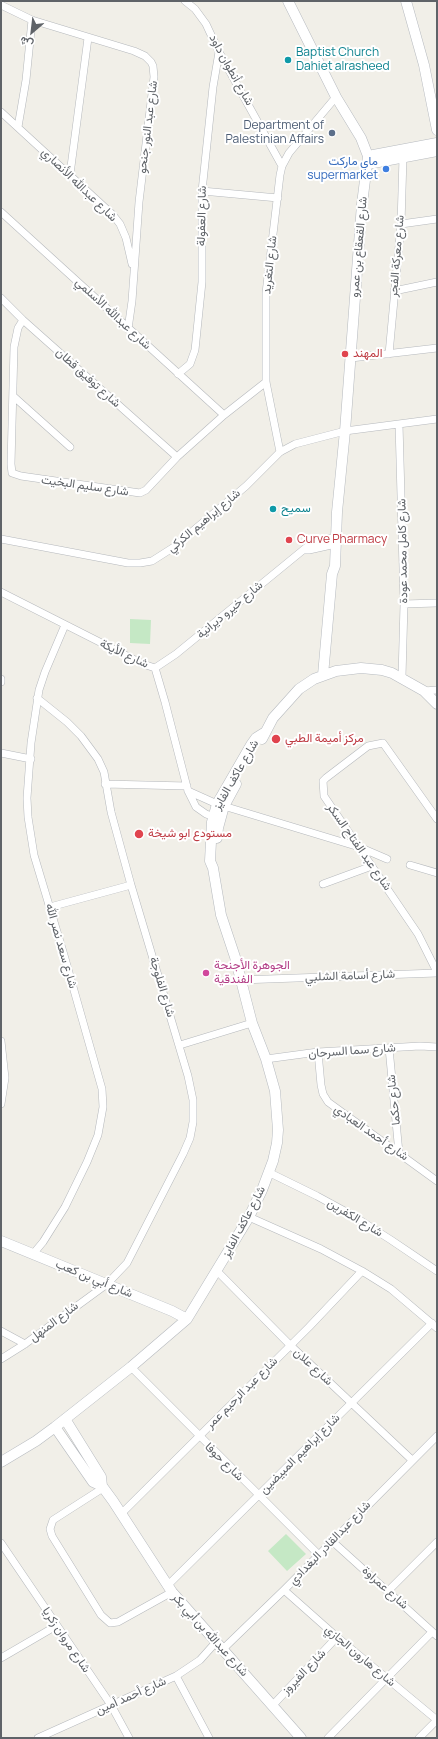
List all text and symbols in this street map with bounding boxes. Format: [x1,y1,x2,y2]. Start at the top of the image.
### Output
north arrow [12,12,52,52]
street label: شارع أنطوان داود [206,32,256,108]
text: ش [17,33,35,53]
place label: Baptist Church Dahiet alrasheed [296,46,390,74]
marker: Baptist Church Dahiet alrasheed [283,55,293,65]
street label: شارع عبد النور جنحو [135,80,161,174]
place label: Department of Palestinian Affairs [226,119,324,147]
marker: Department of Palestinian Affairs [327,128,337,138]
street label: شارع عبدالله الأنصاري [38,145,120,225]
place label: ماي ماركت supermarket [307,155,378,183]
marker: ماي ماركت supermarket [381,164,391,174]
street label: شارع العفولة [194,186,210,246]
street label: شارع القعقاع بن عمرو [347,196,371,298]
street label: شارع معركة الفجر [386,214,408,298]
street label: شارع التغريد [260,235,280,295]
street label: شارع عبدالله الأسلمي [72,275,154,353]
street label: شارع توفيق قطان [53,345,123,411]
place label: المهند [353,347,383,361]
marker: المهند [340,349,350,359]
street label: شارع سليم البخيت [40,473,130,499]
street label: شارع إبراهيم الكركي [164,486,244,556]
street label: شارع كامل محمد عودة [395,498,411,604]
place label: سميح [281,502,311,516]
marker: سميح [268,504,278,514]
place label: Curve Pharmacy [297,533,387,547]
marker: Curve Pharmacy [284,535,294,545]
street label: شارع خيرو ديرانية [194,578,266,642]
street label: شارع الأيكة [97,636,151,672]
place label: مركز أميمة الطبي [285,732,364,746]
marker: مركز أميمة الطبي [270,733,282,745]
street label: شارع عاكف الفايز [210,737,262,813]
street label: شارع عبد الفتاح السكر [323,801,395,893]
place label: مستودع ابو شيخة [148,827,232,841]
marker: مستودع ابو شيخة [133,828,145,840]
street label: شارع سعد نصر الله [42,902,80,990]
street label: شارع الفلوجة [146,955,178,1019]
place label: الجوهرة الأجنحة الفندقية [214,959,290,987]
street label: شارع أسامة الشلبي [305,967,395,985]
marker: الجوهرة الأجنحة الفندقية [201,968,211,978]
street label: شارع سما السرحان [308,1041,396,1061]
street label: شارع حكما [384,1074,404,1126]
street label: شارع أحمد العبادي [331,1102,411,1164]
street label: شارع عاكف الفايز [219,1184,269,1260]
street label: شارع الكفرين [325,1196,385,1240]
street label: شارع أبي بن كعب [53,1257,135,1301]
street label: شارع المنهل [27,1299,81,1345]
street label: شارع علان [290,1345,336,1389]
street label: شارع عبد الرحيم عمر [203,1354,281,1432]
street label: شارع إبراهيم المبيضين [257,1411,343,1497]
street label: شارع حوفا [202,1440,246,1484]
street label: شارع عبدالقادر البغدادي [286,1498,374,1588]
street label: شارع عمراوة [359,1564,411,1612]
street label: شارع عبدالله بن أبي بكر [169,1590,251,1680]
street label: شارع مروان زكريا [39,1605,93,1675]
street label: شارع هارون الجازي [322,1622,398,1690]
street label: شارع الفيروز [279,1646,329,1698]
street label: شارع أحمد أمين [94,1674,168,1718]

